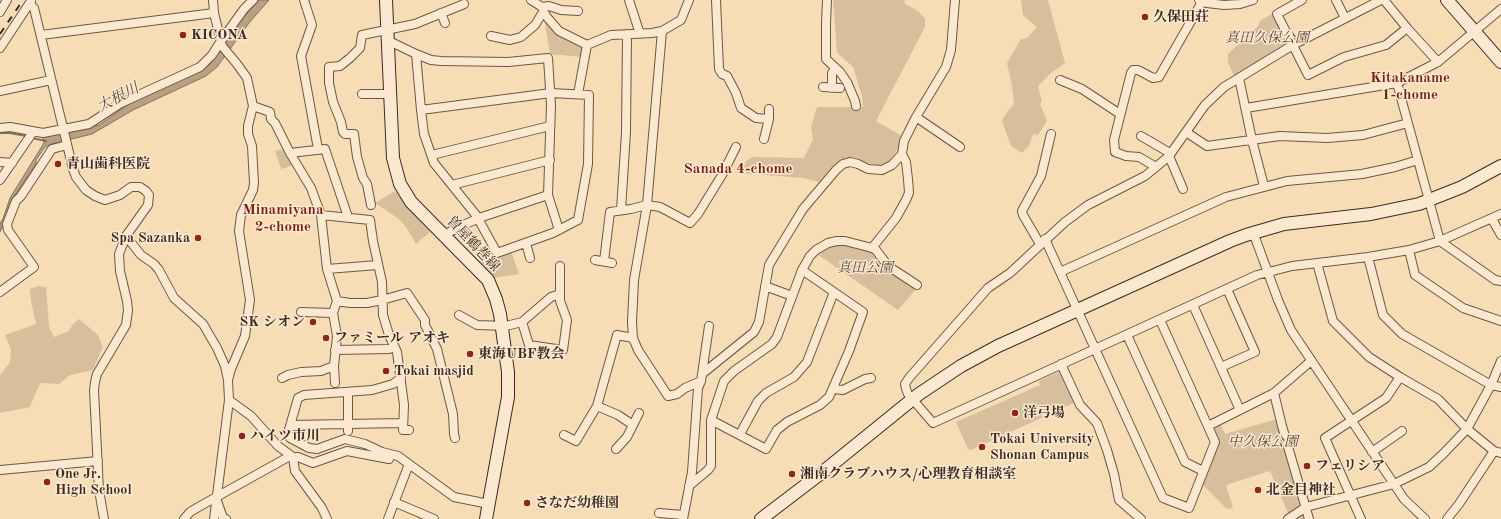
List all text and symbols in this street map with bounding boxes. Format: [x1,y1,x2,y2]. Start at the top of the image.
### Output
place label: 久保田荘 [1153,9,1209,25]
marker: 久保田荘 [1140,12,1150,22]
place label: KICONA [191,27,248,43]
marker: KICONA [178,30,188,40]
park label: 真田久保公園 [1225,30,1309,46]
district label: Kitakaname 1-chome [1370,69,1450,104]
water label: 大根川 [94,79,142,117]
place label: 青山歯科医院 [66,156,150,172]
marker: 青山歯科医院 [53,159,63,169]
district label: Sanada 4-chome [683,160,793,178]
district label: Minamiyana 2-chome [242,201,324,236]
street label: 曽屋鶴巻線 [443,213,503,275]
place label: Spa Sazanka [111,230,190,246]
marker: Spa Sazanka [193,233,203,243]
park label: 真田公園 [837,260,893,276]
place label: SK シオン [240,314,305,330]
marker: SK シオン [308,317,318,327]
place label: ファミール アオキ [334,330,450,346]
marker: ファミール アオキ [321,333,331,343]
place label: 東海UBF教会 [478,346,564,362]
marker: 東海UBF教会 [465,349,475,359]
place label: Tokai masjid [394,363,474,379]
marker: Tokai masjid [381,366,391,376]
place label: 洋弓場 [1023,405,1065,421]
marker: 洋弓場 [1010,408,1020,418]
place label: ハイツ市川 [250,428,320,444]
marker: ハイツ市川 [237,431,247,441]
place label: Tokai University Shonan Campus [990,431,1094,464]
park label: 中久保公園 [1228,434,1298,450]
marker: Tokai University Shonan Campus [977,442,987,452]
place label: フェリシア [1315,458,1385,474]
marker: フェリシア [1302,461,1312,471]
place label: One Jr. High School [55,466,132,498]
place label: 湘南クラブハウス/心理教育相談室 [800,466,1016,482]
marker: 湘南クラブハウス/心理教育相談室 [787,469,797,479]
marker: One Jr. High School [42,477,52,487]
place label: 北金目神社 [1266,482,1336,498]
marker: 北金目神社 [1253,485,1263,495]
place label: さなだ幼稚園 [535,495,619,511]
marker: さなだ幼稚園 [522,498,532,508]

